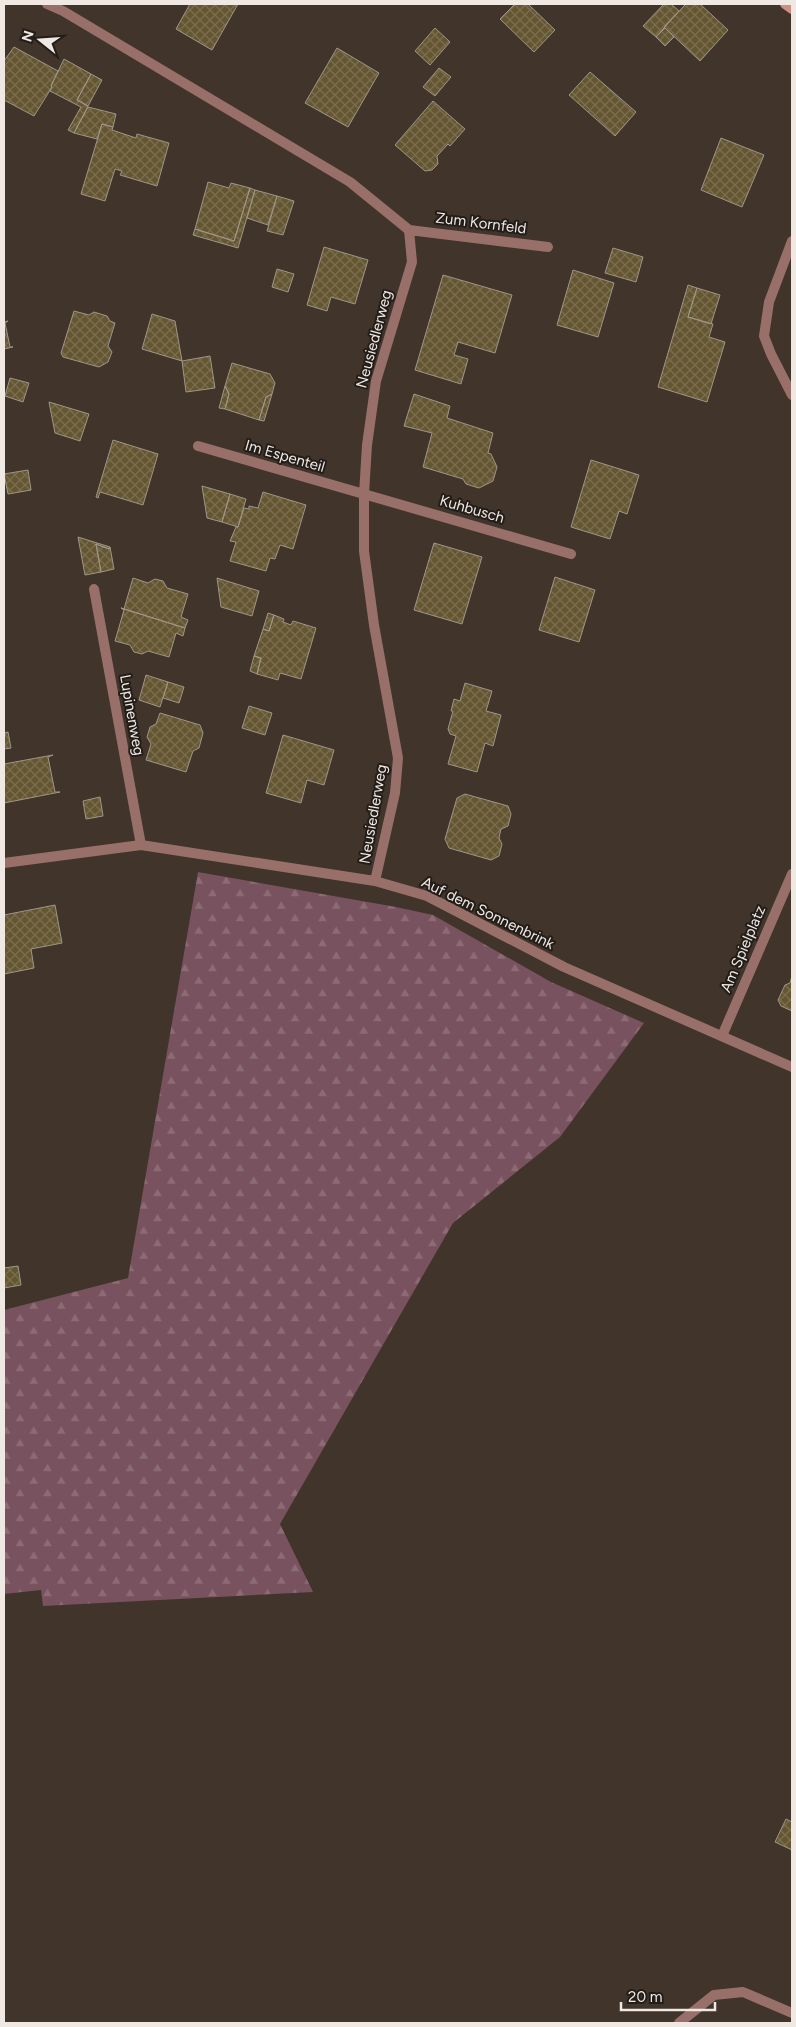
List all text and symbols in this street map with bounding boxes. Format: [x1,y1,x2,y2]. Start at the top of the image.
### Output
north arrow [15,15,65,65]
text: N [18,29,38,44]
street label: Zum Kornfeld [435,208,527,238]
street label: Neusiedlerweg [352,288,396,390]
street label: Im Espenteil [243,436,327,476]
street label: Kuhbusch [438,491,506,527]
street label: Lupinenweg [116,673,148,757]
street label: Neusiedlerweg [355,763,391,865]
street label: Auf dem Sonnenbrink [419,873,558,953]
street label: Am Spielplatz [717,903,769,995]
scale bar [621,1980,715,2012]
text: 20 m [628,1988,662,2006]

